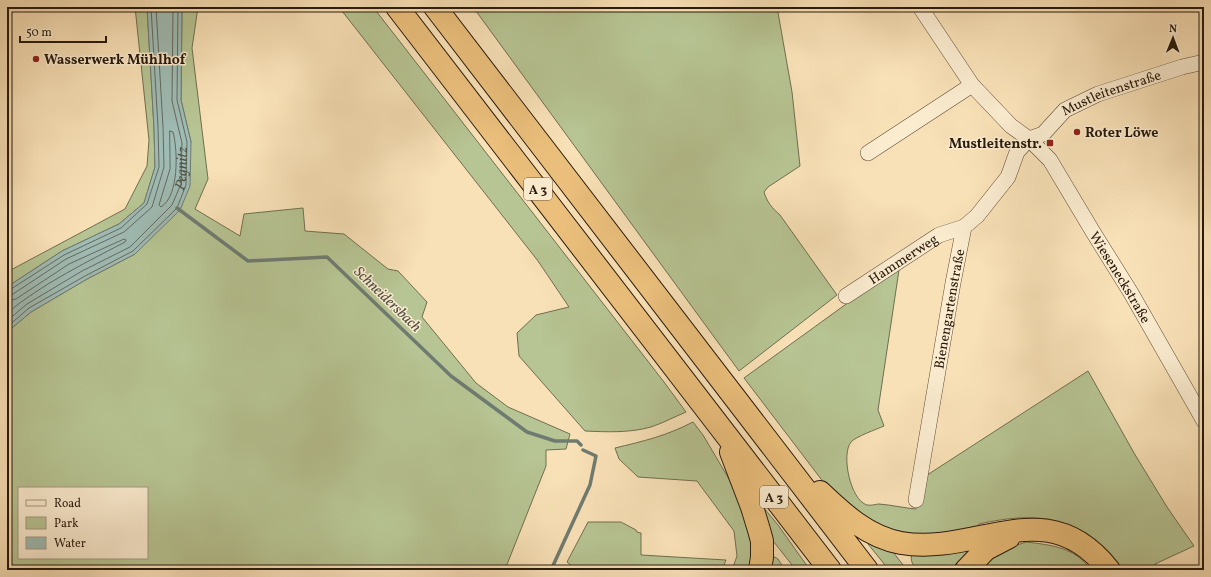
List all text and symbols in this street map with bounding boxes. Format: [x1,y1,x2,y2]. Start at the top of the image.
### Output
scale bar [20,18,106,44]
north arrow [1153,18,1193,58]
text: N [1169,22,1177,37]
text: 50 m [26,25,52,41]
place label: Wasserwerk Mühlhof [44,51,187,70]
marker: Wasserwerk Mühlhof [31,54,41,64]
street label: Mustleitenstraße [1059,66,1164,121]
place label: Roter Löwe [1085,124,1159,143]
marker: Roter Löwe [1072,127,1082,137]
place label: Mustleitenstr. [949,135,1042,154]
marker: Mustleitenstr. [1045,138,1055,148]
water label: Pegnitz [170,147,194,194]
road number: A 3 [524,178,552,200]
street label: Wieseneckstraße [1084,228,1155,328]
street label: Hammerweg [865,230,942,290]
street label: Bienengartenstraße [931,247,971,371]
water label: Schneidersbach [348,262,425,338]
road number: A 3 [760,486,788,508]
legend [18,487,148,559]
text: Road [54,496,81,512]
text: Park [54,516,79,532]
text: Water [54,536,86,552]

